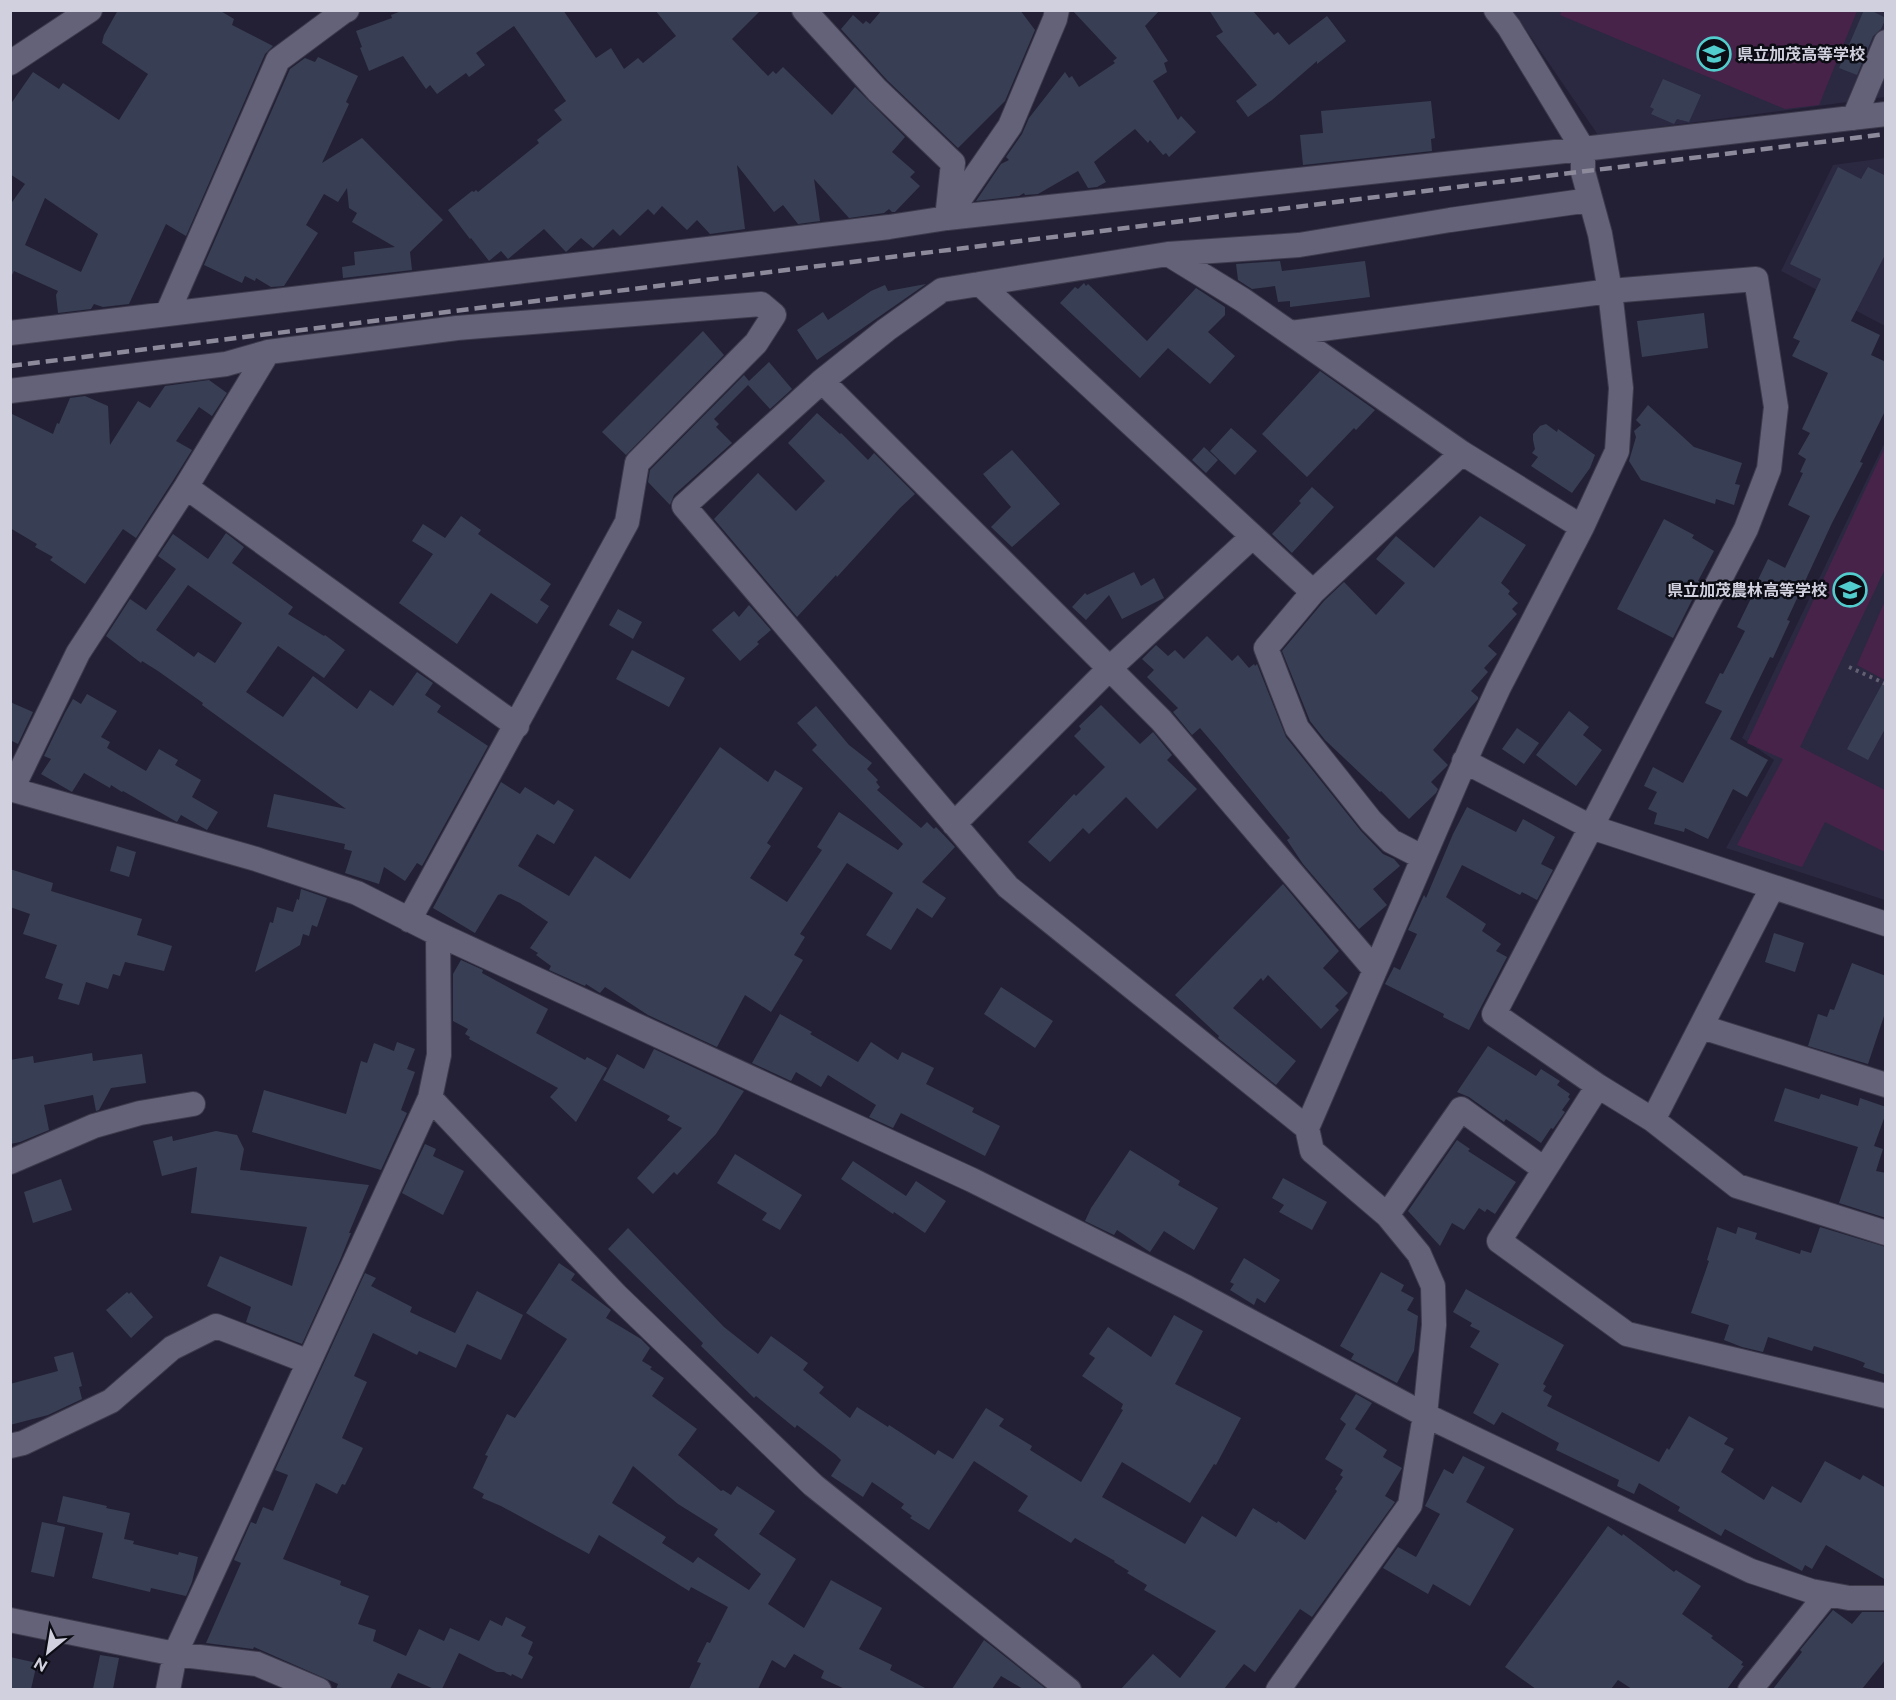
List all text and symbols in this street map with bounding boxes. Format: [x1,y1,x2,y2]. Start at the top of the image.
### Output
school or university icon: 県立加茂高等学校 [1696,36,1732,72]
place label: 県立加茂高等学校 [1737,45,1865,64]
school or university icon: 県立加茂農林高等学校 [1832,572,1868,608]
place label: 県立加茂農林高等学校 [1667,581,1827,600]
north arrow [18,1622,78,1682]
text: N [31,1653,51,1676]

